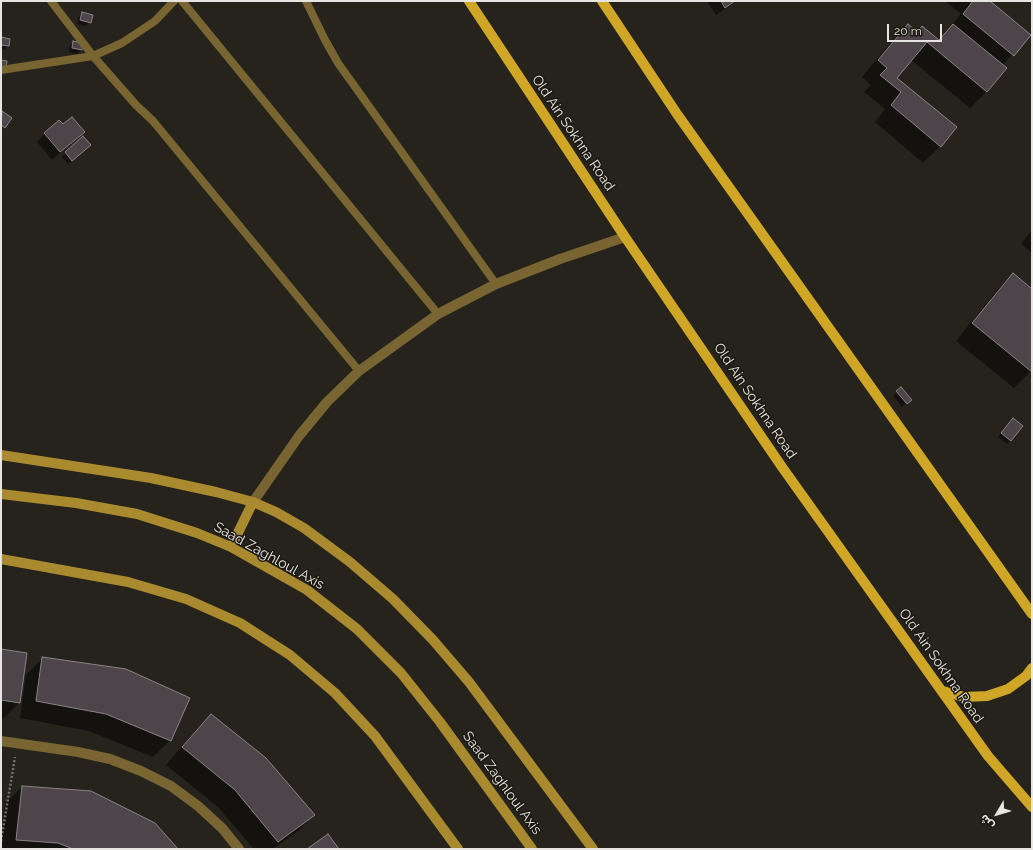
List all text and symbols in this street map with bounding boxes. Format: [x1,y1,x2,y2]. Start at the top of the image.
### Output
scale bar [889,16,944,42]
text: 20 m [894,24,922,38]
street label: Old Ain Sokhna Road [528,72,618,194]
street label: Old Ain Sokhna Road [710,340,800,462]
street label: Saad Zaghloul Axis [211,519,327,593]
street label: Old Ain Sokhna Road [895,605,987,727]
street label: Saad Zaghloul Axis [459,728,545,838]
north arrow [977,794,1017,834]
text: ش [977,812,997,832]

